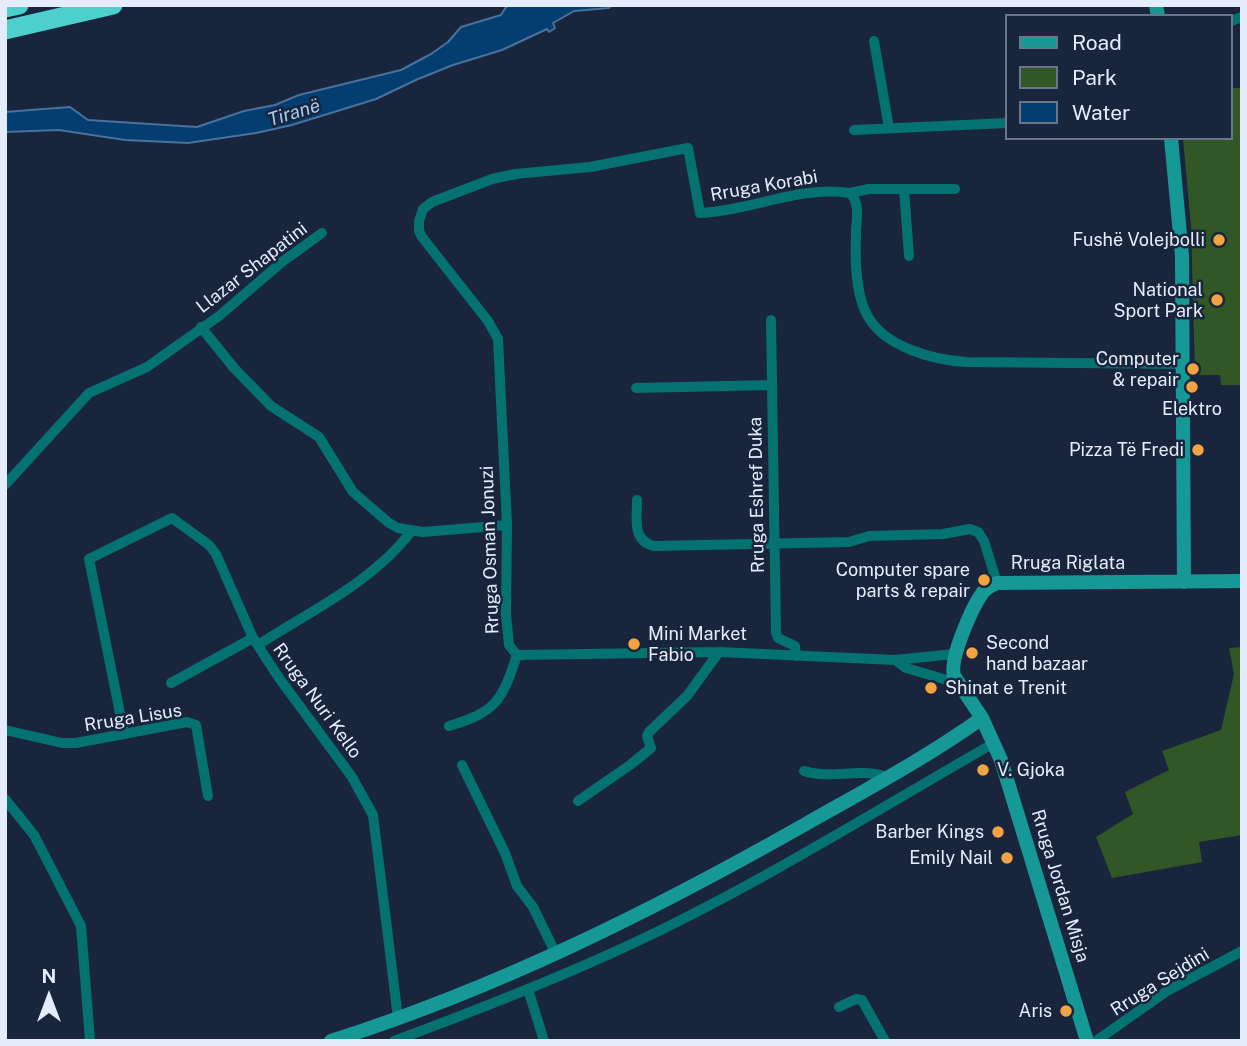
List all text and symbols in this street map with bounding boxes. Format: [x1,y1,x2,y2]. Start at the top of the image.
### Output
legend [1006,14,1233,140]
text: Road [1072,30,1122,55]
text: Park [1072,65,1117,90]
water label: Tiranë [265,94,323,132]
text: Water [1072,100,1130,125]
street label: Rruga Korabi [709,166,819,206]
street label: Llazar Shapatini [192,218,312,318]
place label: Fushë Volejbolli [1073,229,1205,251]
marker: Fushë Volejbolli [1211,232,1227,248]
place label: National Sport Park [1114,279,1203,322]
marker: National Sport Park [1209,292,1225,308]
place label: Computer & repair [1096,348,1179,390]
marker: Computer & repair [1185,361,1201,377]
marker: Elektro [1184,379,1200,395]
place label: Elektro [1162,398,1222,420]
street label: Rruga Eshref Duka [745,417,769,573]
place label: Pizza Të Fredi [1069,439,1184,461]
marker: Pizza Të Fredi [1190,442,1206,458]
street label: Rruga Osman Jonuzi [476,465,504,635]
street label: Rruga Riglata [1011,552,1125,574]
place label: Computer spare parts & repair [836,559,970,602]
marker: Computer spare parts & repair [976,572,992,588]
place label: Mini Market Fabio [648,623,747,666]
place label: Second hand bazaar [986,632,1088,674]
marker: Mini Market Fabio [626,636,642,652]
street label: Rruga Nuri Kello [268,639,366,763]
marker: Second hand bazaar [964,645,980,661]
place label: Shinat e Trenit [945,677,1067,699]
marker: Shinat e Trenit [923,680,939,696]
street label: Rruga Lisus [83,700,183,736]
place label: V. Gjoka [997,759,1065,781]
marker: V. Gjoka [975,762,991,778]
street label: Rruga Jordan Misja [1027,807,1093,965]
place label: Barber Kings [875,821,984,843]
marker: Barber Kings [990,824,1006,840]
place label: Emily Nail [909,847,993,869]
marker: Emily Nail [999,850,1015,866]
street label: Rruga Sejdini [1107,943,1213,1021]
north arrow [14,962,84,1032]
text: N [42,965,56,987]
place label: Aris [1019,1000,1052,1022]
marker: Aris [1058,1003,1074,1019]

